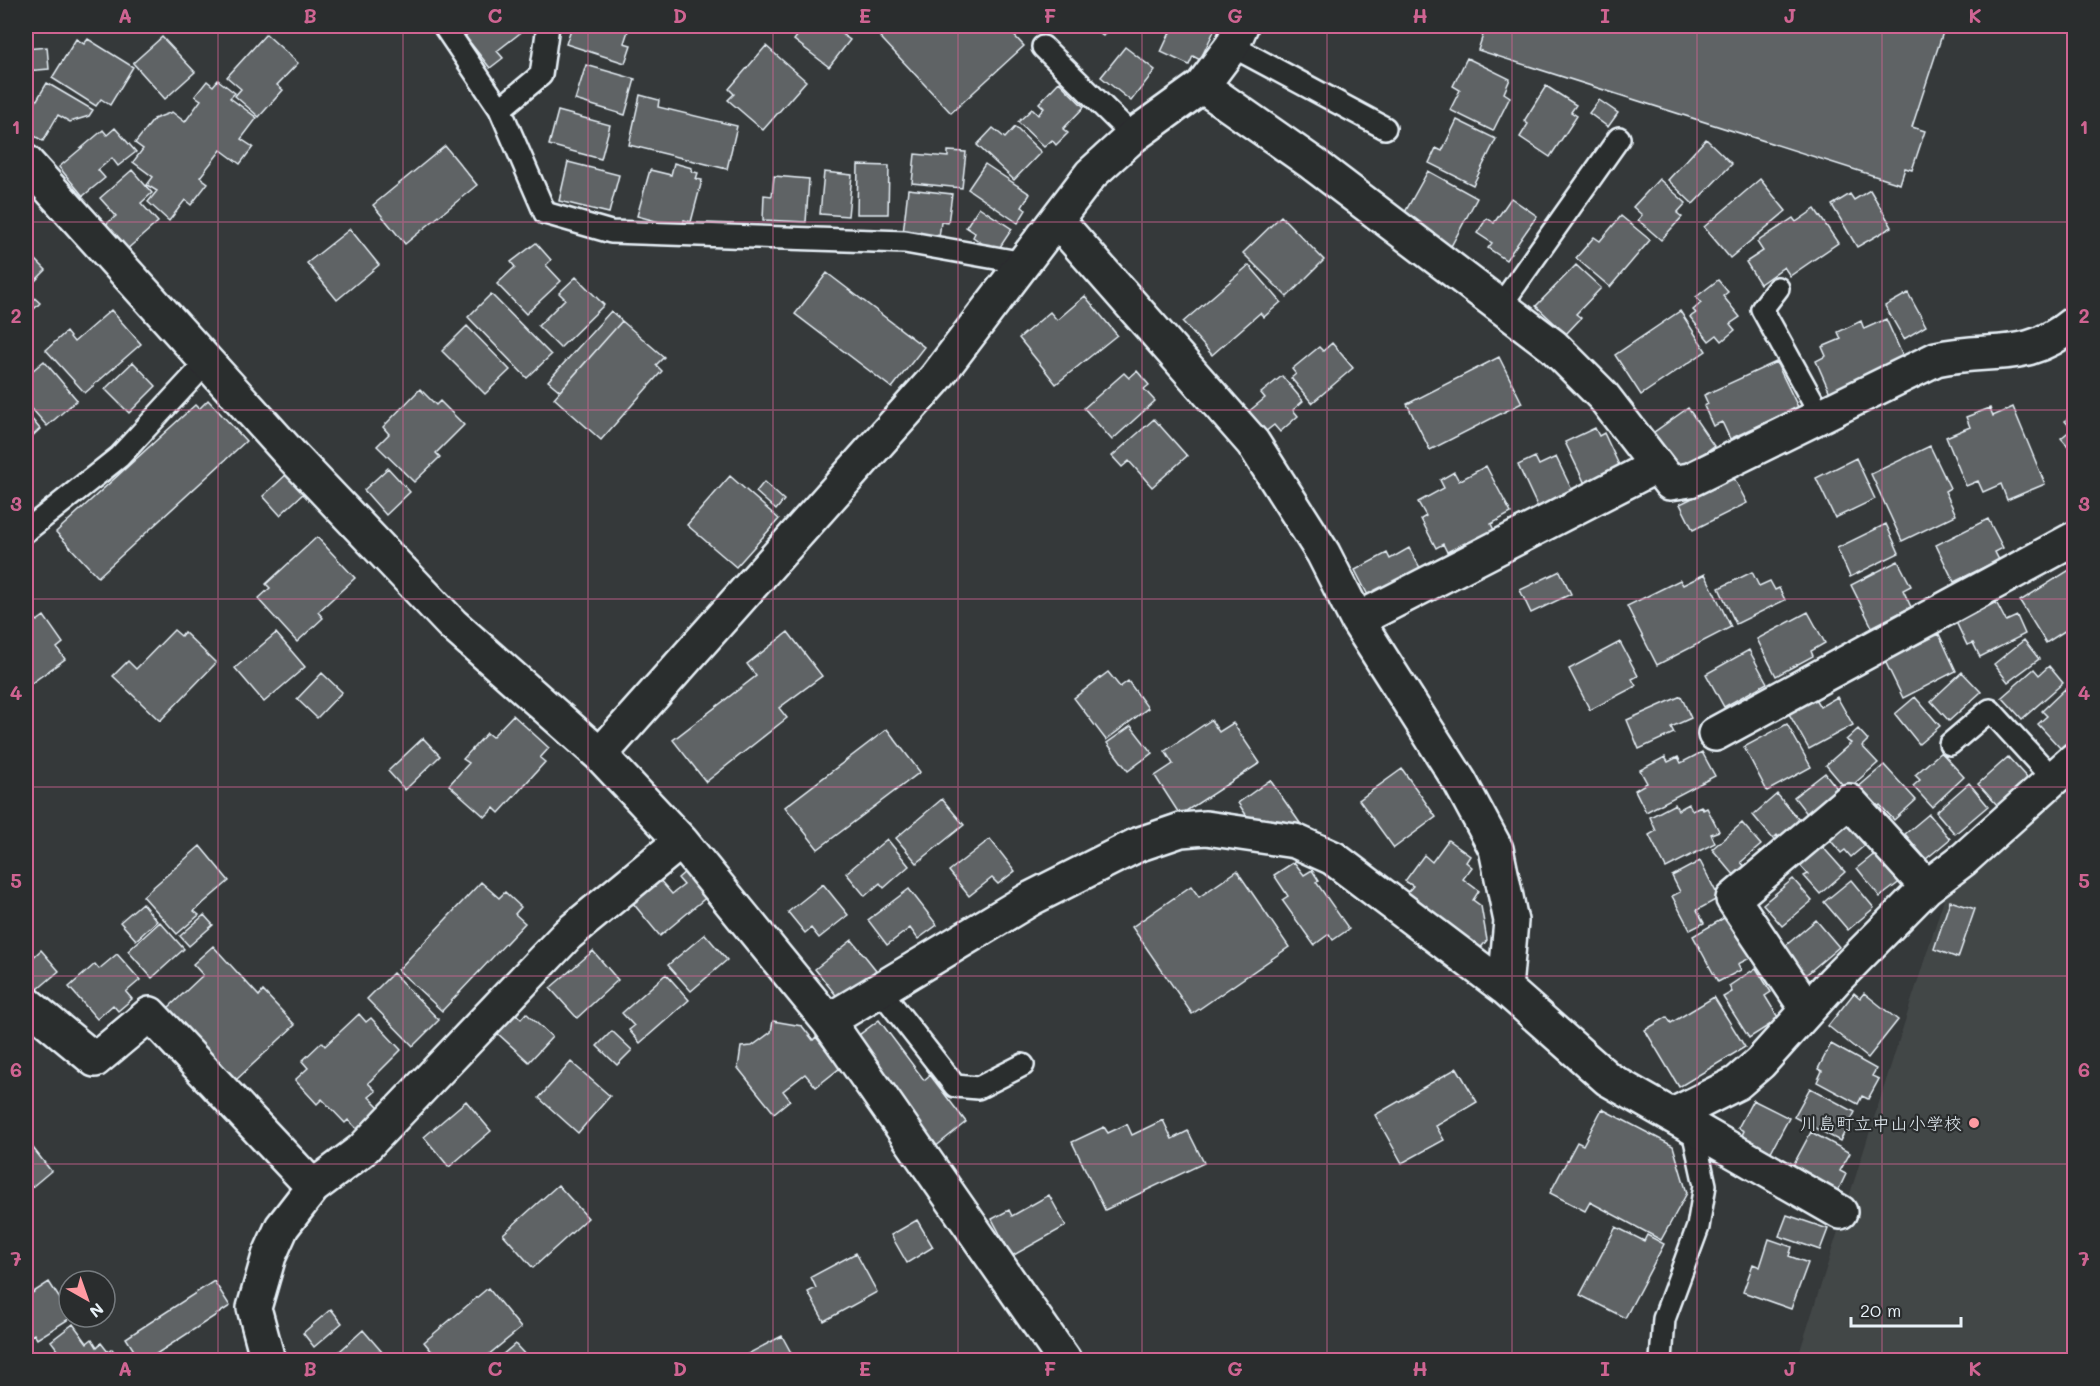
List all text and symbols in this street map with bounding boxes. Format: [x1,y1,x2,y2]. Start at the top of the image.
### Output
text: A [118,2,132,28]
text: B [303,2,317,28]
text: C [488,2,503,28]
text: D [673,2,687,28]
text: E [859,2,871,28]
text: F [1044,2,1057,28]
text: G [1227,2,1243,28]
text: H [1412,2,1428,28]
text: I [1600,2,1610,28]
text: J [1783,2,1797,28]
text: K [1968,2,1982,28]
text: 1 [12,113,20,139]
text: 1 [2080,113,2088,139]
text: 2 [10,302,22,328]
text: 2 [2078,302,2090,328]
text: 3 [10,490,22,516]
text: 3 [2078,490,2090,516]
text: 4 [10,679,23,705]
text: 4 [2078,679,2091,705]
text: 5 [10,867,22,893]
text: 5 [2078,867,2090,893]
text: 6 [10,1056,22,1082]
text: 6 [2078,1056,2090,1082]
place label: 川島町立中山小学校 [1800,1111,1962,1135]
marker: 川島町立中山小学校 [1967,1116,1981,1130]
text: 7 [10,1245,22,1271]
text: 7 [2078,1245,2090,1271]
north arrow [57,1269,117,1329]
scale bar [1851,1290,1960,1328]
text: 20 m [1860,1298,1901,1322]
text: N [86,1299,108,1323]
text: A [118,1355,132,1381]
text: B [303,1355,317,1381]
text: C [488,1355,503,1381]
text: D [673,1355,687,1381]
text: E [859,1355,871,1381]
text: F [1044,1355,1057,1381]
text: G [1227,1355,1243,1381]
text: H [1412,1355,1428,1381]
text: I [1600,1355,1610,1381]
text: J [1783,1355,1797,1381]
text: K [1968,1355,1982,1381]

